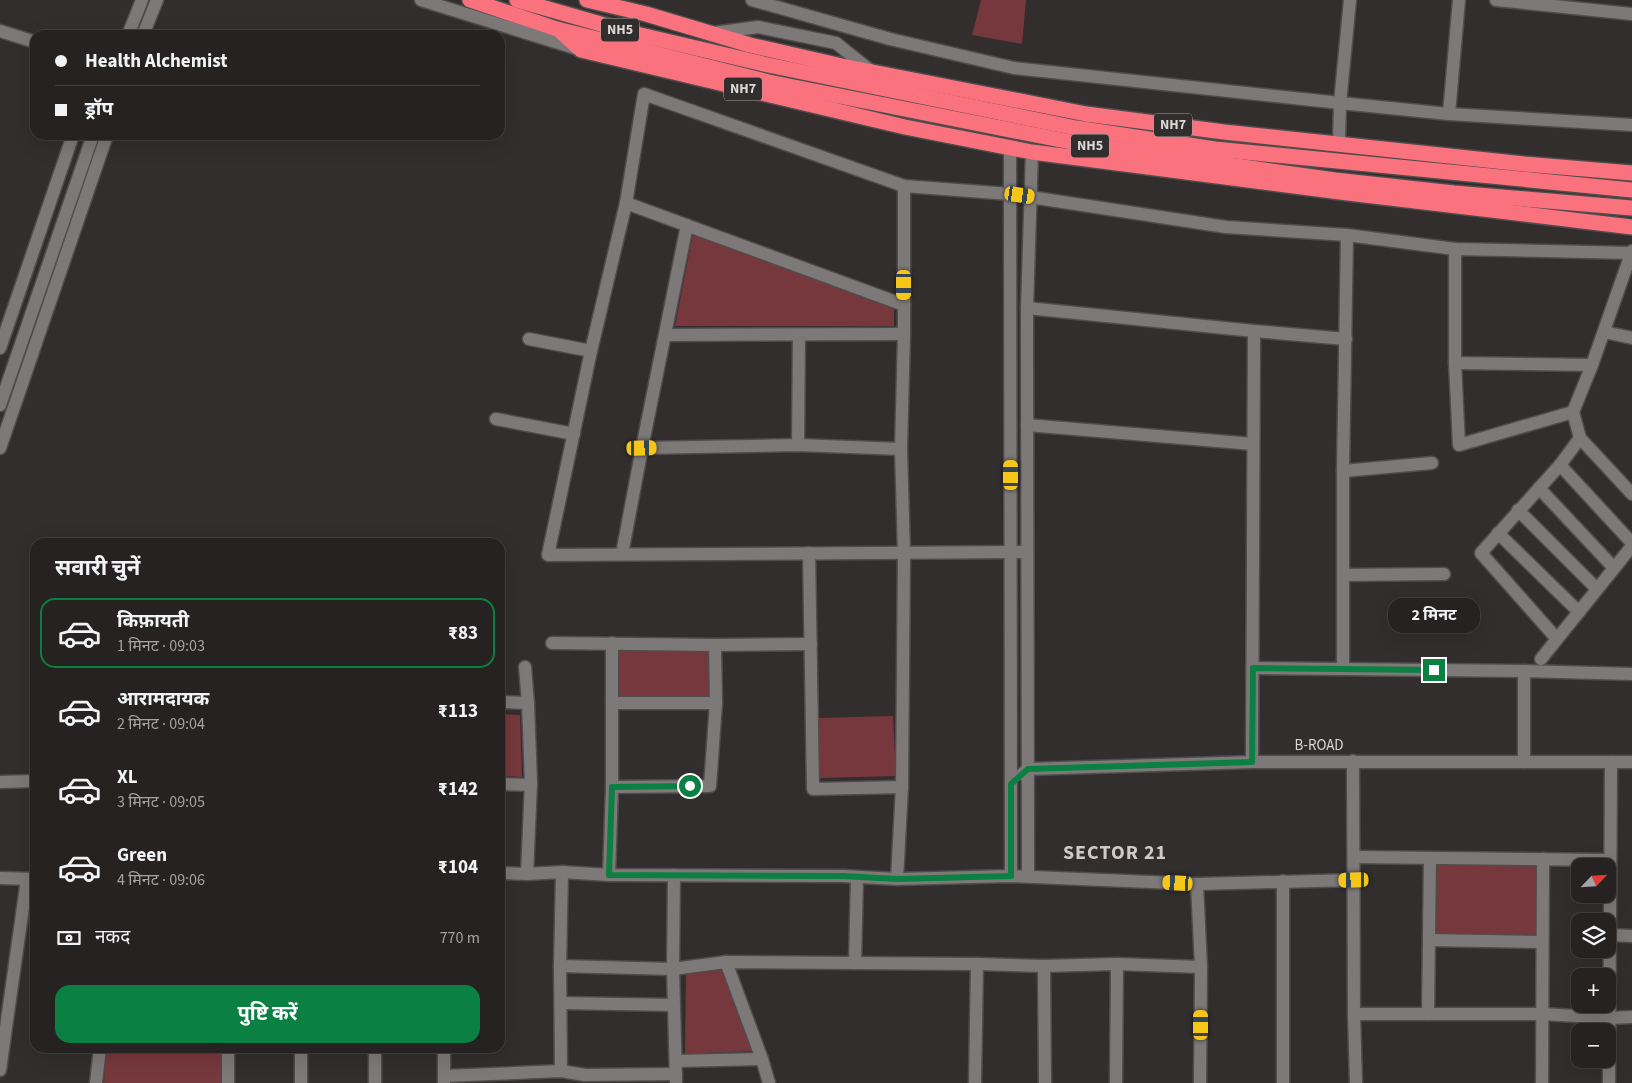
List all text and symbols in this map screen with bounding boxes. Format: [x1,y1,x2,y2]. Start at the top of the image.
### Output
road number: NH5 [601,18,639,42]
text: Health Alchemist [85,48,228,75]
road number: NH7 [724,78,762,100]
text: ड्रॉप [85,96,113,123]
road number: NH7 [1154,114,1192,136]
road number: NH5 [1071,134,1109,158]
car [1004,185,1035,205]
car [896,270,911,300]
car [626,440,657,456]
car [1003,460,1018,490]
text: सवारी चुनें [55,552,140,584]
callout: 2 मिनट [1388,598,1480,632]
text: 2 मिनट [1411,604,1457,626]
text: किफ़ायती [117,608,189,635]
icon: car [57,611,102,656]
text: ₹83 [448,620,478,647]
text: 1 मिनट · 09:03 [117,635,205,657]
route end [1423,659,1445,681]
text: आरामदायक [117,686,209,713]
icon: car [57,689,102,734]
text: ₹113 [438,698,478,725]
text: 2 मिनट · 09:04 [117,713,205,735]
street label: B-ROAD [1294,735,1344,756]
text: XL [117,764,138,791]
icon: car [57,767,102,812]
route start [679,775,701,797]
text: ₹142 [438,776,478,803]
text: 3 मिनट · 09:05 [117,791,205,813]
district label: SECTOR 21 [1063,839,1167,867]
text: Green [117,842,167,869]
icon: car [57,845,102,890]
text: ₹104 [438,854,478,881]
north arrow [1571,858,1616,902]
map controls [1571,858,1616,1068]
text: 4 मिनट · 09:06 [117,869,205,891]
car [1338,872,1369,888]
car [1162,875,1193,891]
button: layers [1571,913,1616,958]
icon: cash [55,924,83,952]
text: नकद [95,924,130,951]
text: 770 m [440,927,480,949]
button: + [1571,968,1616,1013]
button: पुष्टि करें [55,985,480,1043]
car [1193,1010,1208,1040]
button: − [1571,1023,1616,1068]

